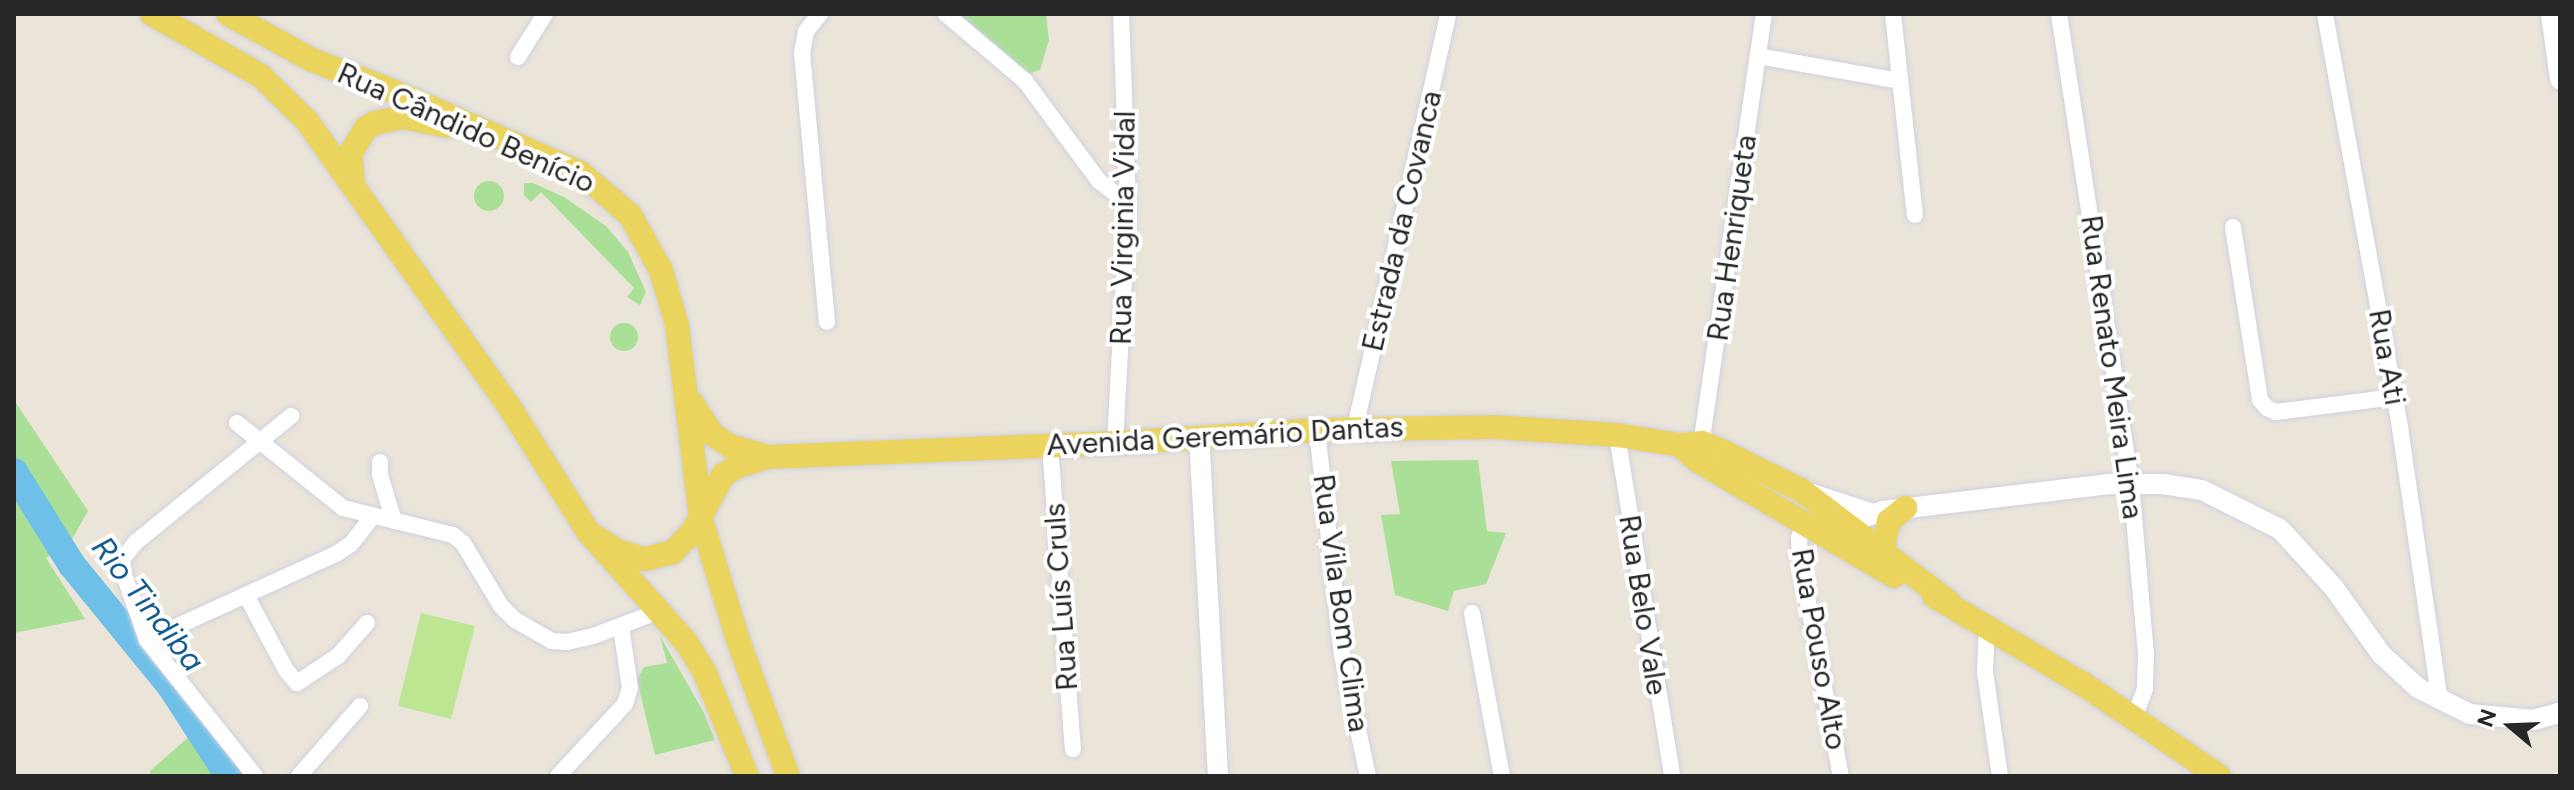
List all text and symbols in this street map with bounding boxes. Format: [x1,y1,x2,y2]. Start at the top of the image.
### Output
street label: Rua Cândido Benício [332,55,600,201]
street label: Estrada da Covanca [1354,87,1450,355]
street label: Rua Virginia Vidal [1103,111,1143,345]
street label: Rua Henriqueta [1700,133,1764,343]
street label: Rua Renato Meira Lima [2073,213,2151,521]
street label: Rua Ati [2361,306,2413,408]
street label: Avenida Geremário Dantas [1046,409,1404,463]
street label: Rua Vila Bom Clima [1305,472,1377,734]
street label: Rua Luís Cruls [1036,502,1086,692]
street label: Rua Belo Vale [1611,512,1675,698]
water label: Rio Tindiba [83,529,213,679]
street label: Rua Pouso Alto [1784,546,1854,752]
north arrow [2470,686,2550,766]
text: N [2471,706,2502,730]

